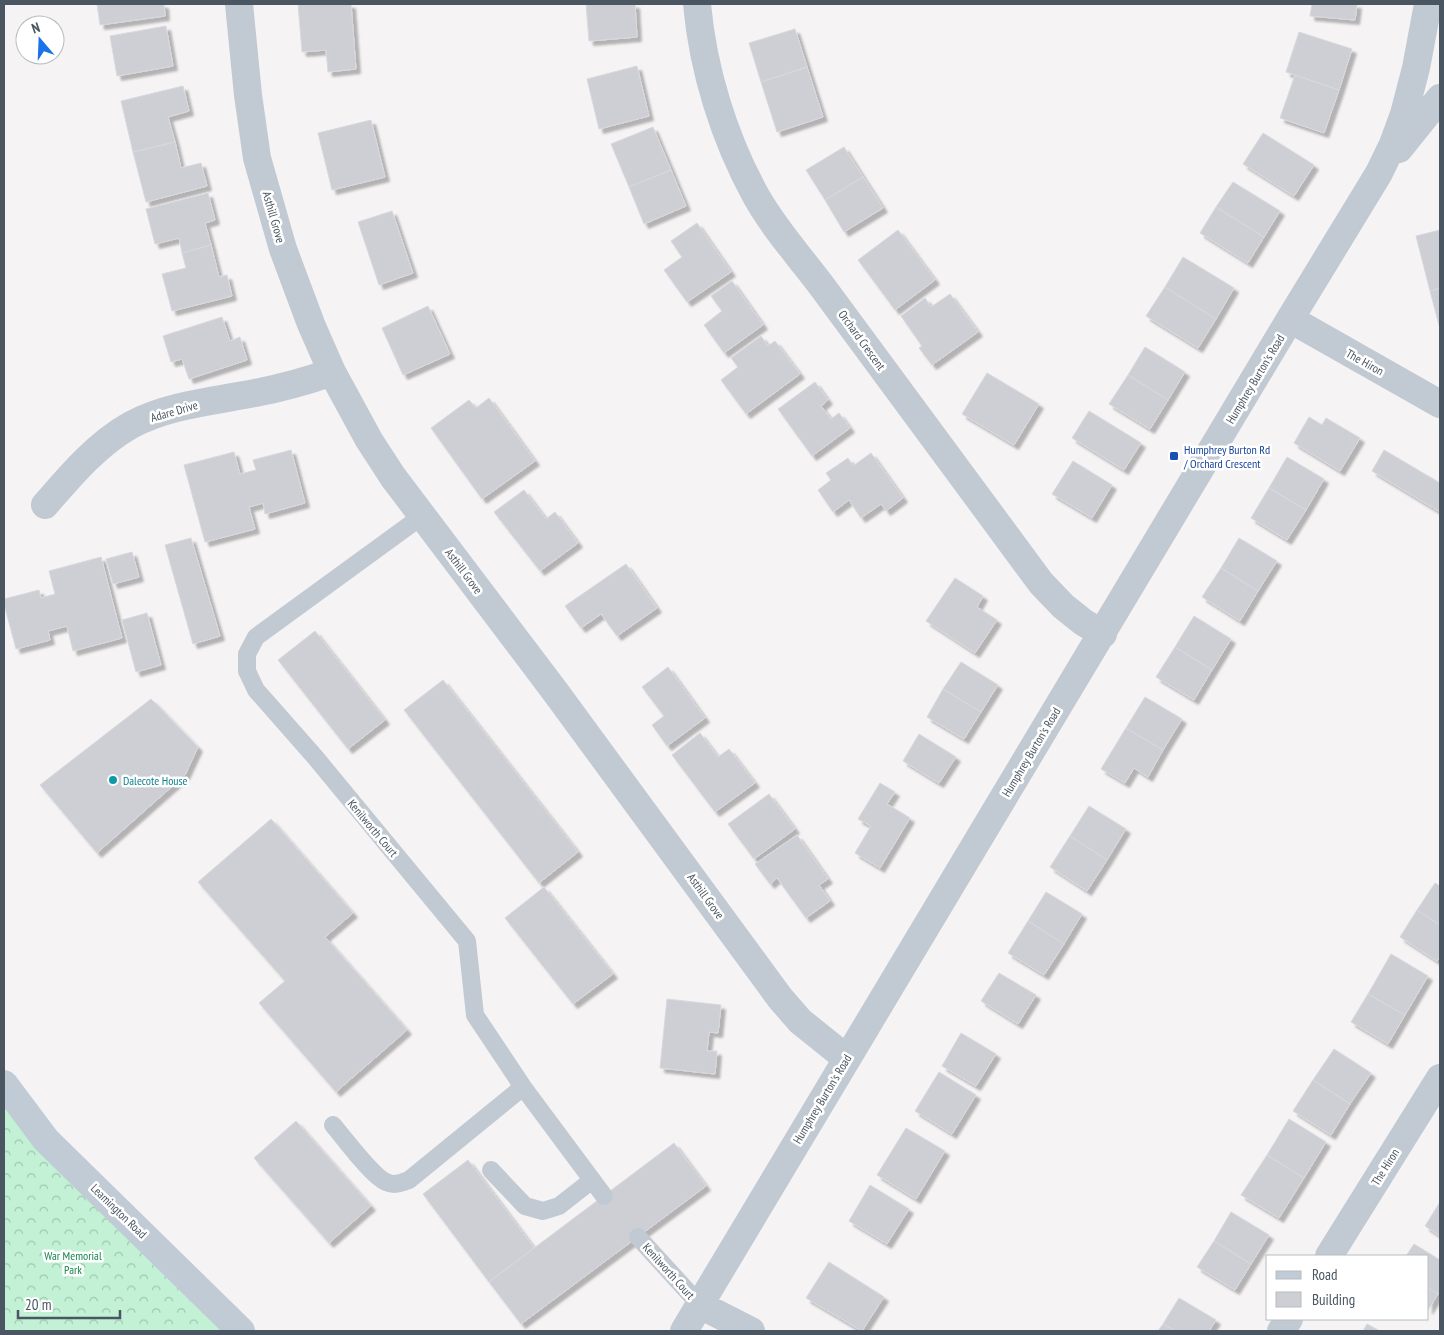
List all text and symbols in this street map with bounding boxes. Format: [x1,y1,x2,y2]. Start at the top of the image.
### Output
north arrow [15,15,65,65]
text: N [29,18,42,37]
street label: Asthill Grove [259,189,289,245]
street label: Orchard Crescent [835,307,889,373]
street label: Humphrey Burton's Road [1222,332,1288,426]
street label: The Hiron [1343,346,1387,378]
street label: Adare Drive [149,397,199,425]
place label: Humphrey Burton Rd / Orchard Crescent [1183,442,1270,471]
marker: Humphrey Burton Rd / Orchard Crescent [1168,450,1180,462]
street label: Asthill Grove [442,545,486,597]
street label: Humphrey Burton's Road [998,705,1064,799]
place label: Dalecote House [123,773,188,788]
marker: Dalecote House [107,774,119,786]
street label: Kenilworth Court [345,796,402,860]
street label: Asthill Grove [684,870,728,922]
street label: Humphrey Burton's Road [789,1052,855,1146]
street label: The Hiron [1368,1146,1402,1188]
street label: Leamington Road [88,1181,150,1241]
street label: Kenilworth Court [640,1240,699,1303]
park label: War Memorial Park [44,1248,102,1277]
legend [1266,1255,1429,1320]
text: Road [1312,1265,1338,1284]
scale bar [18,1288,120,1320]
text: Building [1312,1290,1355,1309]
text: 20 m [25,1295,51,1314]

